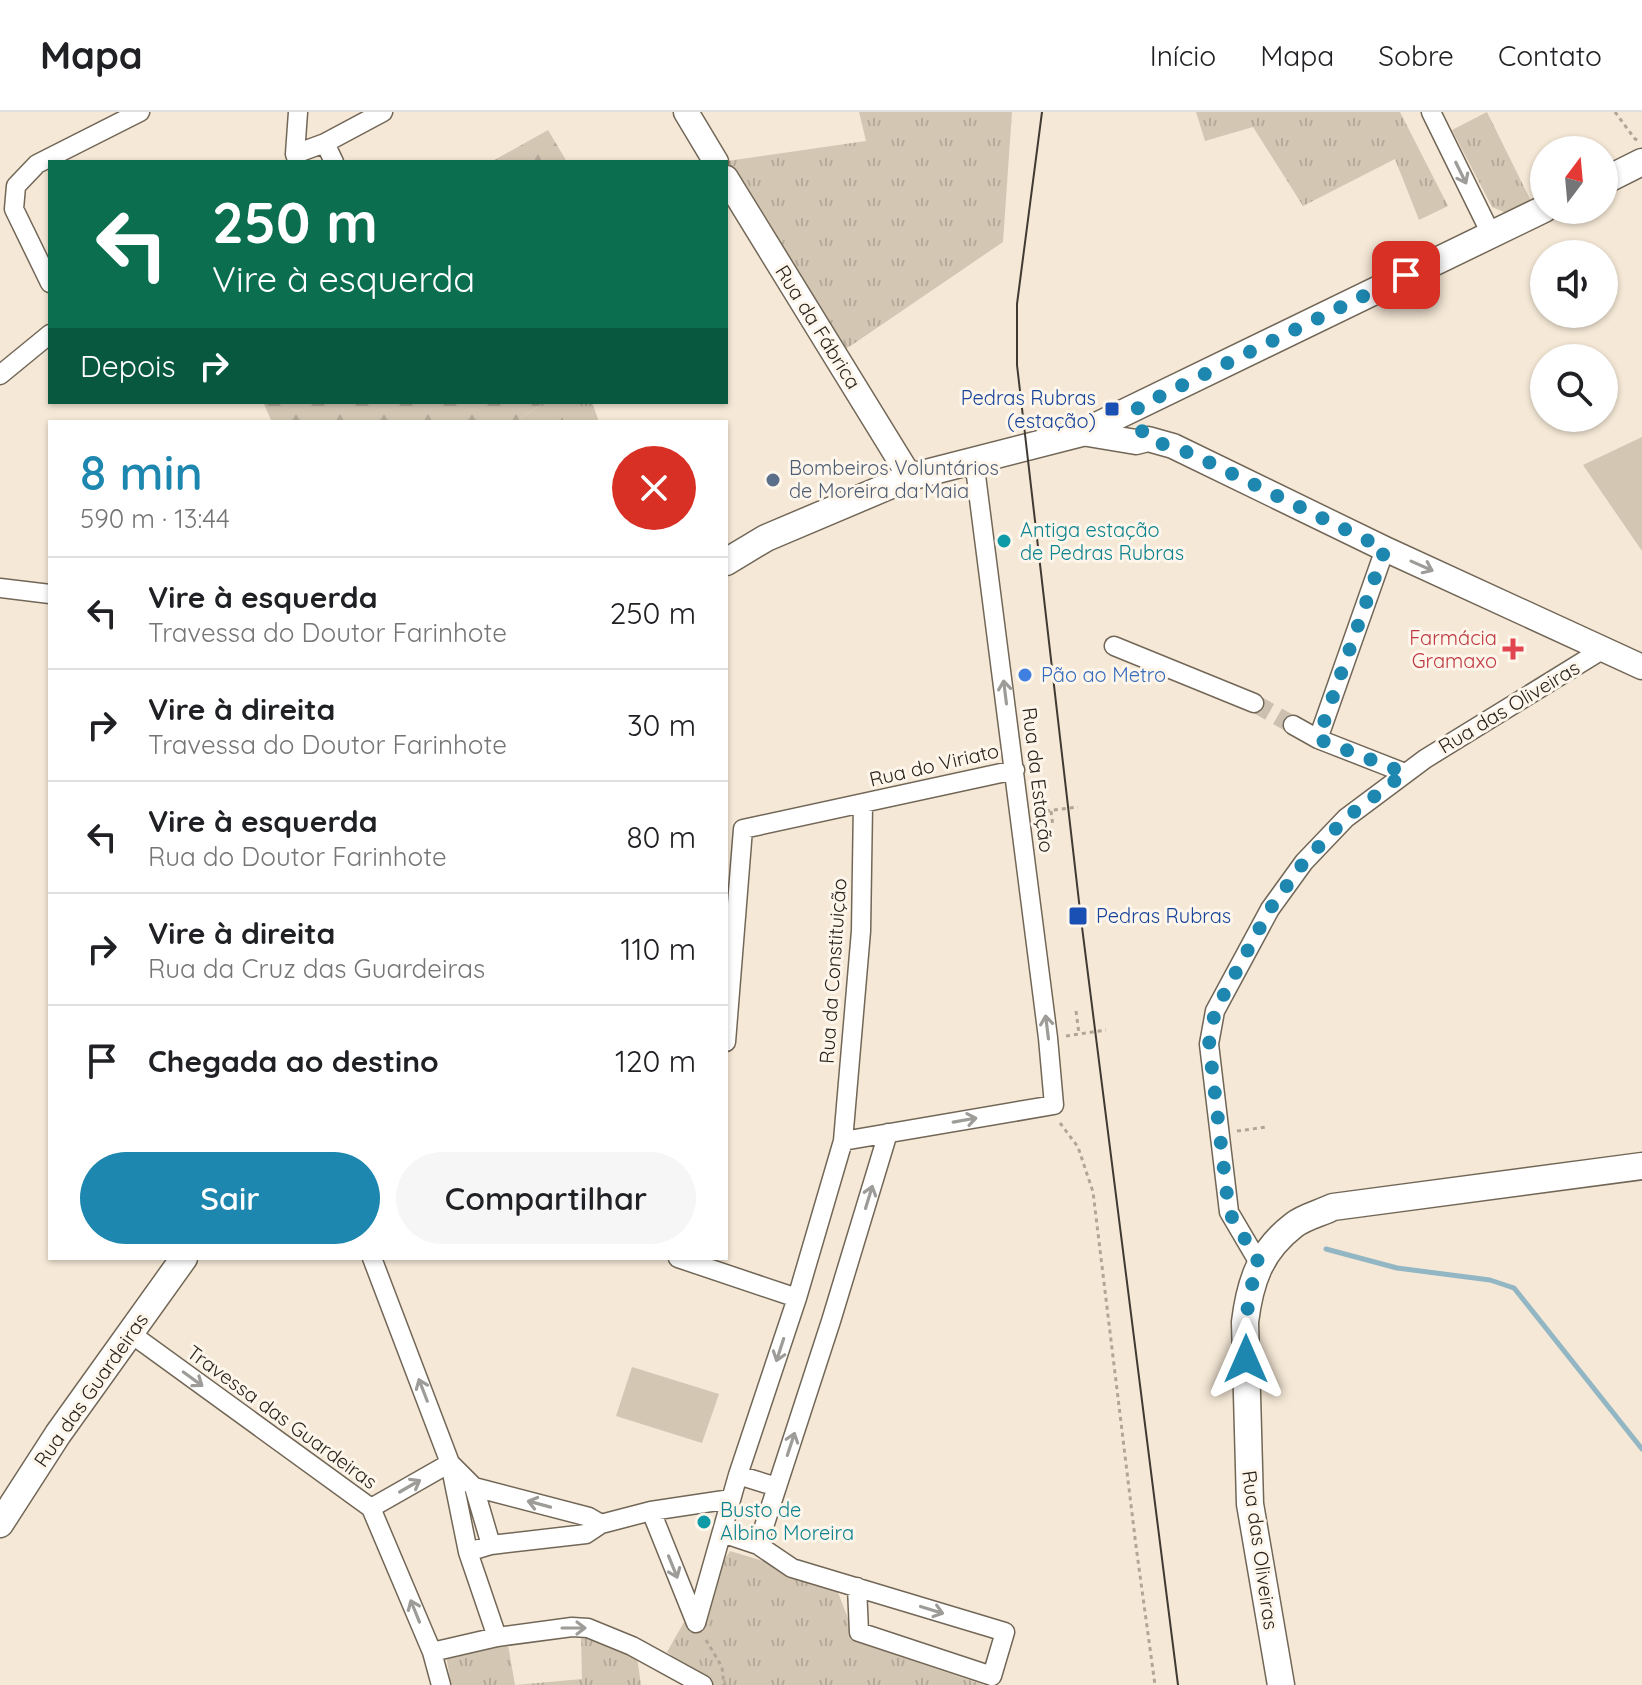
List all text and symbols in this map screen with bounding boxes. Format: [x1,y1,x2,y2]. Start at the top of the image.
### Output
text: Mapa [40,31,143,79]
text: Início [1150,38,1216,73]
text: Mapa [1260,38,1334,73]
text: Sobre [1378,38,1454,73]
text: Contato [1498,38,1602,73]
north arrow [1530,136,1618,224]
map controls [1530,136,1618,432]
one-way arrow [1454,160,1469,184]
text: 250 m [212,187,378,257]
icon: left [80,192,184,296]
button: sound [1530,240,1618,328]
pin [1372,241,1440,309]
icon: arrive [1384,253,1428,297]
text: Vire à esquerda [212,256,475,301]
street label: Rua da Fábrica [770,260,867,393]
icon: right [192,344,236,388]
button: search [1530,344,1618,432]
text: Depois [80,347,176,385]
place label: Pedras Rubras (estação) [961,385,1096,433]
marker: Pedras Rubras (estação) [1103,400,1121,418]
text: 8 min [80,442,203,502]
button: close [612,446,696,530]
place label: Bombeiros Voluntários de Moreira da Maia [789,455,999,503]
marker: Bombeiros Voluntários de Moreira da Maia [764,471,782,489]
text: 590 m · 13:44 [80,502,230,535]
place label: Antiga estação de Pedras Rubras [1020,517,1184,565]
marker: Antiga estação de Pedras Rubras [995,532,1013,550]
one-way arrow [1409,559,1434,574]
text: Vire à esquerda [148,578,377,616]
icon: left [80,591,124,635]
text: 250 m [610,594,696,632]
text: Travessa do Doutor Farinhote [148,616,507,649]
place label: Farmácia Gramaxo [1409,625,1497,673]
marker: Farmácia Gramaxo [1504,640,1522,658]
street label: Rua das Oliveiras [1434,655,1584,759]
place label: Pão ao Metro [1041,662,1166,687]
marker: Pão ao Metro [1016,666,1034,684]
one-way arrow [997,680,1012,706]
text: Vire à direita [148,690,335,728]
icon: right [80,703,124,747]
text: 30 m [627,706,696,744]
street label: Rua da Estação [1017,706,1060,854]
text: Travessa do Doutor Farinhote [148,728,507,761]
street label: Rua do Viriato [867,737,1001,792]
text: Vire à esquerda [148,802,377,840]
icon: left [80,815,124,859]
text: 80 m [626,818,696,856]
text: Rua do Doutor Farinhote [148,840,447,873]
street label: Rua da Constituição [814,877,851,1065]
place label: Pedras Rubras [1096,903,1231,928]
marker: Pedras Rubras [1067,905,1089,927]
text: Vire à direita [148,914,335,952]
icon: right [80,927,124,971]
text: 110 m [620,930,696,968]
text: Rua da Cruz das Guardeiras [148,952,485,985]
one-way arrow [1039,1014,1054,1041]
icon: arrive [80,1039,124,1083]
text: Chegada ao destino [148,1042,439,1080]
text: 120 m [615,1042,696,1080]
one-way arrow [952,1111,977,1126]
button: Sair [80,1152,380,1244]
button: Compartilhar [396,1152,696,1244]
one-way arrow [863,1184,878,1209]
street label: Rua das Guardeiras [28,1308,153,1472]
position arrow [1204,1317,1288,1401]
one-way arrow [771,1337,786,1362]
street label: Travessa das Guardeiras [182,1339,382,1494]
one-way arrow [182,1370,203,1387]
one-way arrow [414,1378,429,1403]
one-way arrow [784,1432,799,1457]
street label: Rua das Oliveiras [1237,1469,1284,1631]
one-way arrow [398,1478,421,1494]
one-way arrow [526,1495,552,1510]
place label: Busto de Albino Moreira [720,1497,854,1545]
marker: Busto de Albino Moreira [695,1513,713,1531]
one-way arrow [667,1554,681,1579]
one-way arrow [407,1599,422,1624]
one-way arrow [918,1603,944,1618]
one-way arrow [560,1620,587,1636]

